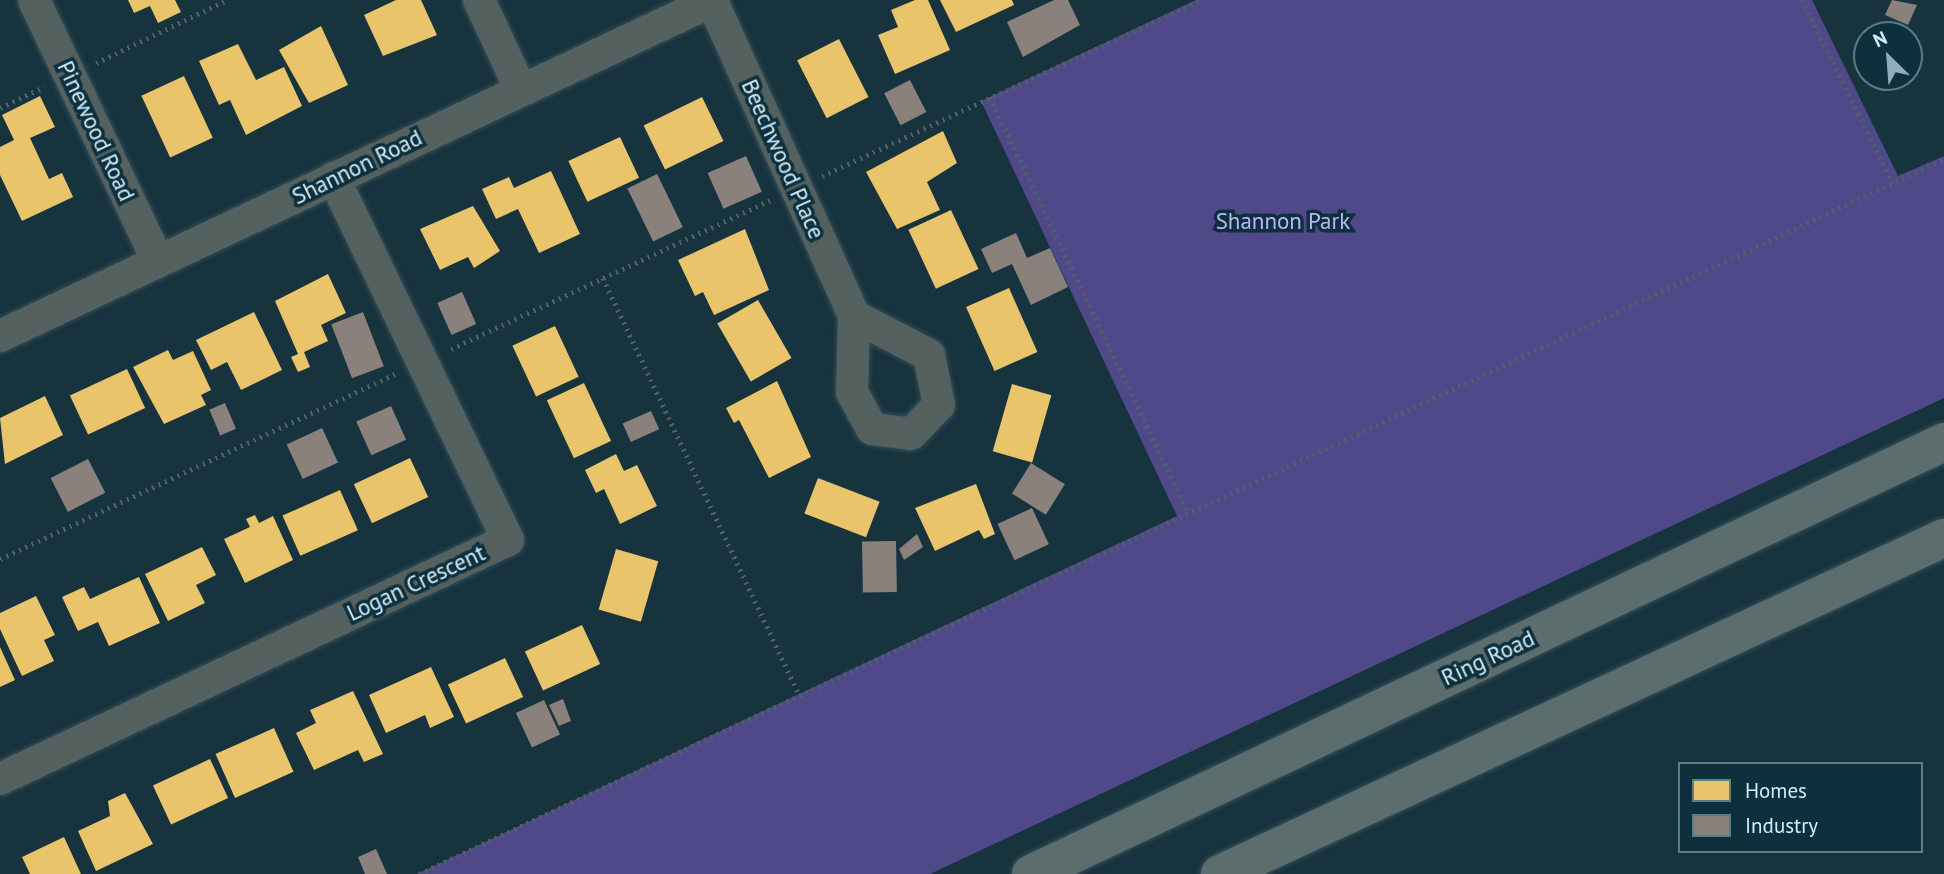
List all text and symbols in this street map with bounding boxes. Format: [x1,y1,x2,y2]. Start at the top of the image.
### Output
north arrow [1853,21,1923,91]
text: N [1869,25,1891,52]
street label: Pinewood Road [51,56,141,206]
street label: Beechwood Place [735,75,831,243]
street label: Shannon Road [288,124,426,210]
park label: Shannon Park [1216,207,1350,235]
street label: Logan Crescent [343,539,489,627]
street label: Ring Road [1437,624,1539,692]
legend [1678,762,1923,853]
text: Homes [1745,777,1807,804]
text: Industry [1745,812,1818,839]

